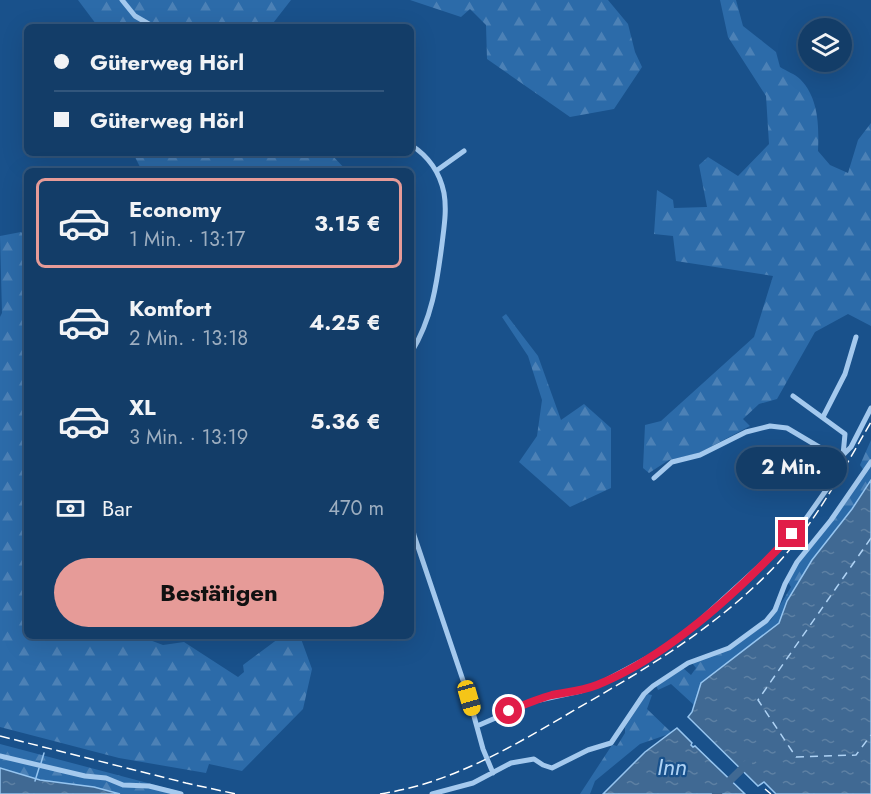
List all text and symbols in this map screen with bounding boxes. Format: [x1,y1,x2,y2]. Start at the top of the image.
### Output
map controls [798,18,852,72]
button: layers [798,18,852,72]
text: Güterweg Hörl [90,46,244,78]
text: Güterweg Hörl [90,104,244,136]
text: Economy [129,193,221,225]
icon: car [57,196,111,250]
text: 3.15 € [314,207,381,239]
text: 1 Min. · 13:17 [129,225,245,254]
text: Komfort [129,292,211,324]
icon: car [57,295,111,349]
text: 4.25 € [309,306,381,338]
text: 2 Min. · 13:18 [129,324,248,353]
text: XL [129,391,156,423]
icon: car [57,394,111,448]
text: 5.36 € [310,405,381,437]
text: 3 Min. · 13:19 [129,423,248,452]
callout: 2 Min. [736,447,848,489]
text: 2 Min. [761,453,822,482]
icon: cash [54,492,87,525]
text: Bar [102,492,132,524]
text: 470 m [328,494,384,523]
route end [778,520,805,547]
button: Bestätigen [54,558,384,627]
car [455,678,483,718]
route start [495,697,522,724]
water label: Inn [657,749,687,784]

